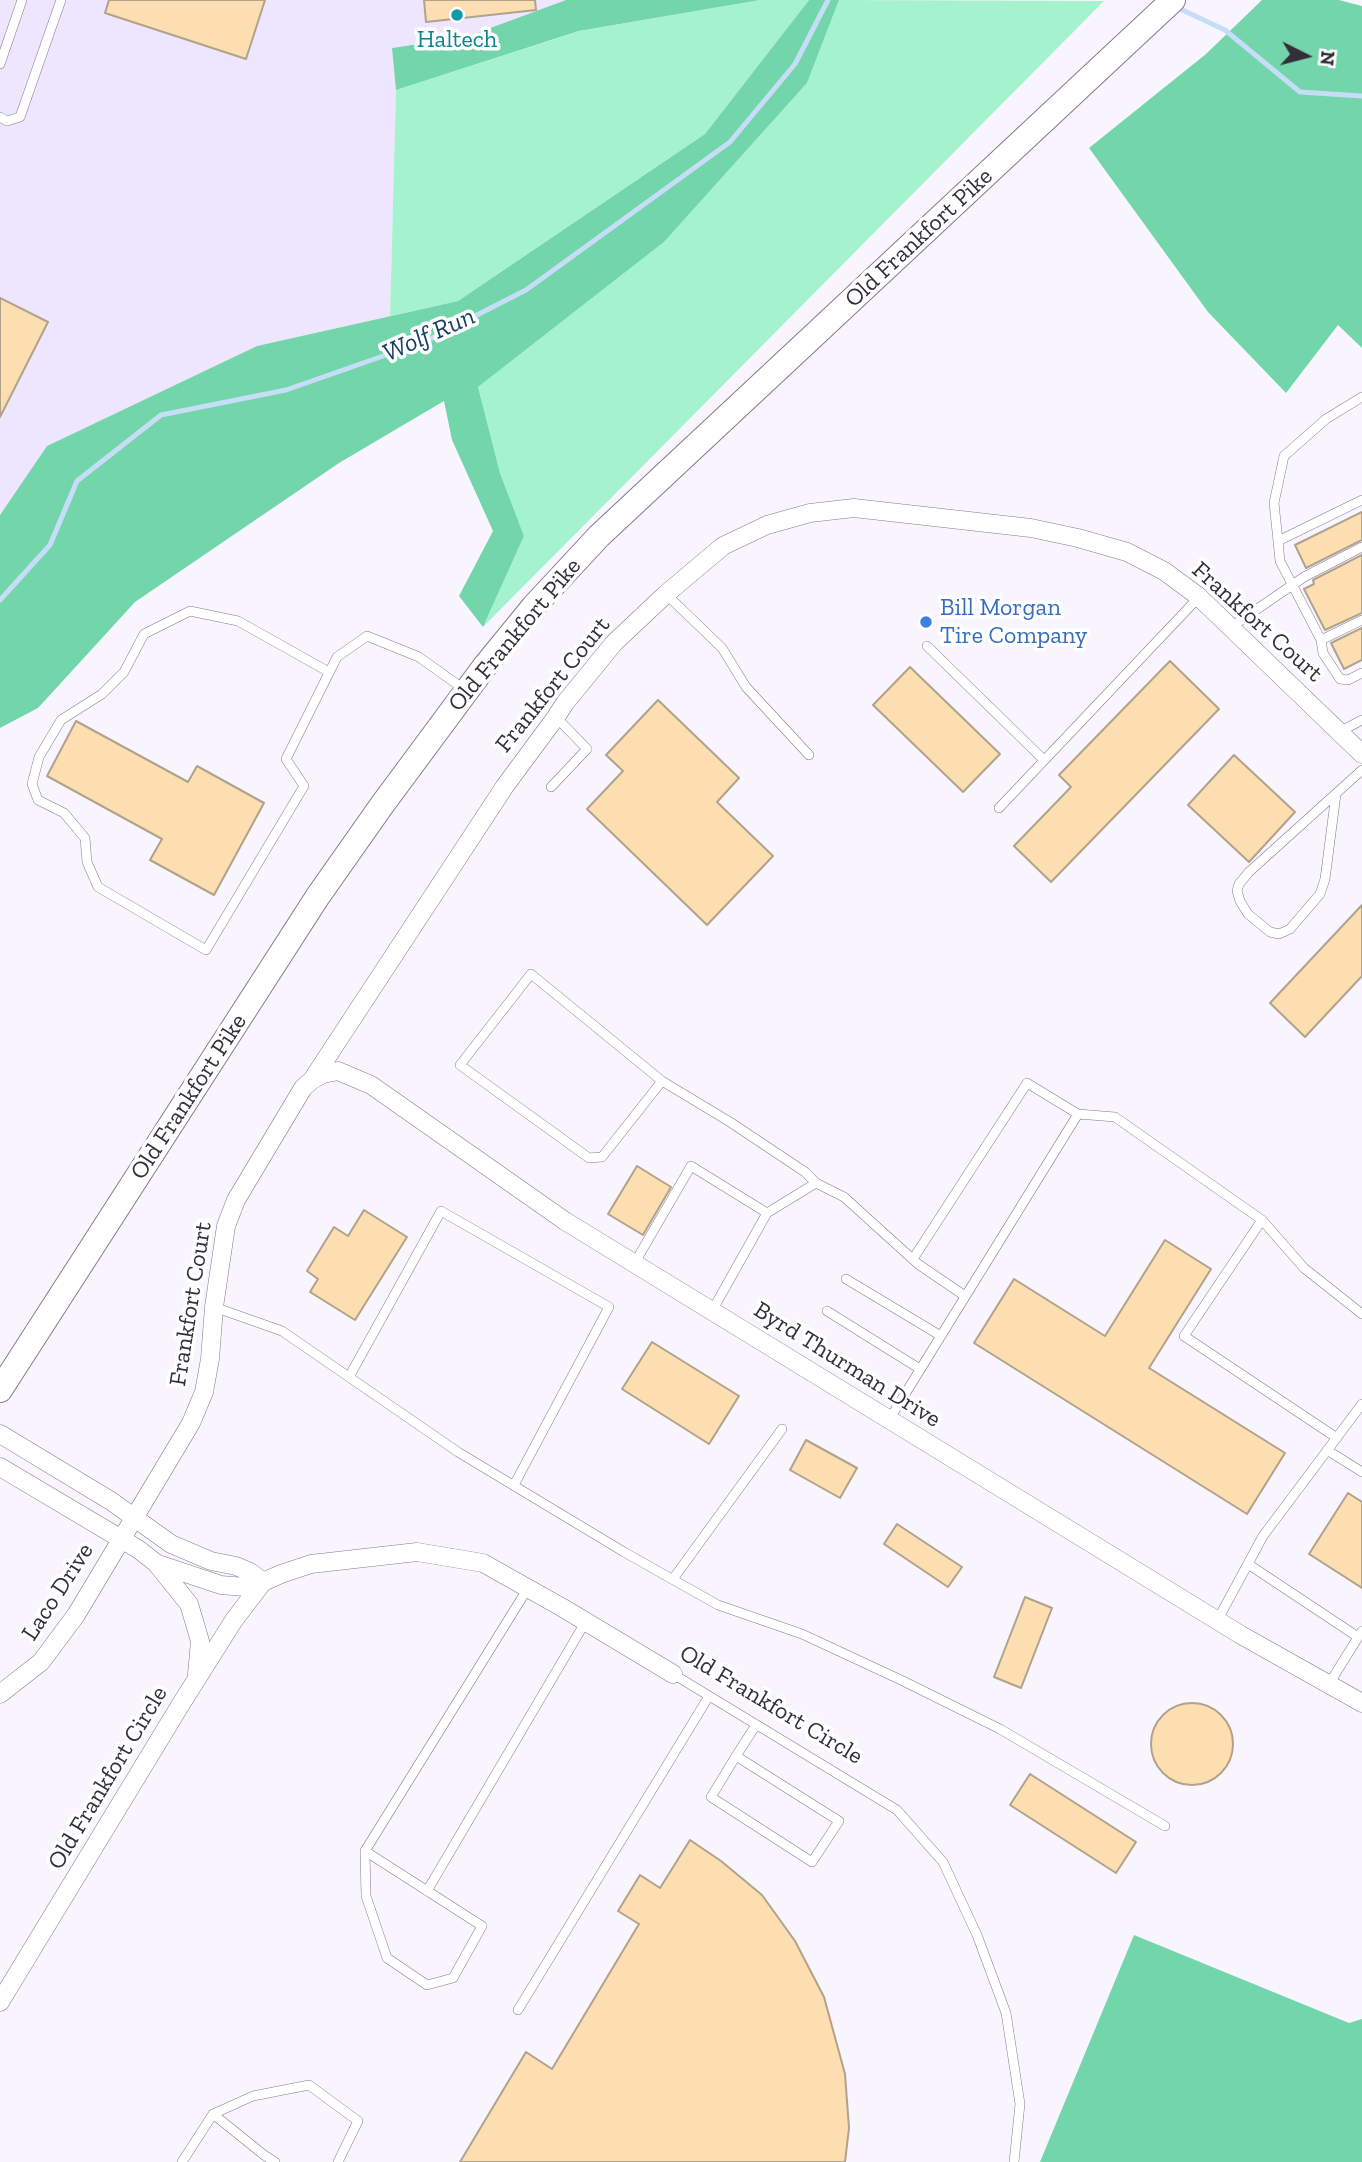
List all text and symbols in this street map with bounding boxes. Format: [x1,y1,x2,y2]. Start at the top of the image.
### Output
marker: Haltech [449,7,465,23]
north arrow [1271,21,1341,91]
place label: Haltech [417,26,497,54]
text: N [1315,50,1340,67]
street label: Old Frankfort Pike [839,162,999,314]
water label: Wolf Run [378,301,480,369]
street label: Old Frankfort Pike [442,552,588,718]
street label: Frankfort Court [1186,556,1328,688]
place label: Bill Morgan Tire Company [940,594,1087,650]
street label: Frankfort Court [490,612,616,758]
marker: Bill Morgan Tire Company [918,614,934,630]
street label: Old Frankfort Pike [125,1009,253,1185]
street label: Frankfort Court [164,1220,218,1388]
street label: Byrd Thurman Drive [748,1296,946,1434]
street label: Laco Drive [16,1538,100,1646]
street label: Old Frankfort Circle [674,1639,868,1771]
street label: Old Frankfort Circle [42,1681,174,1875]

